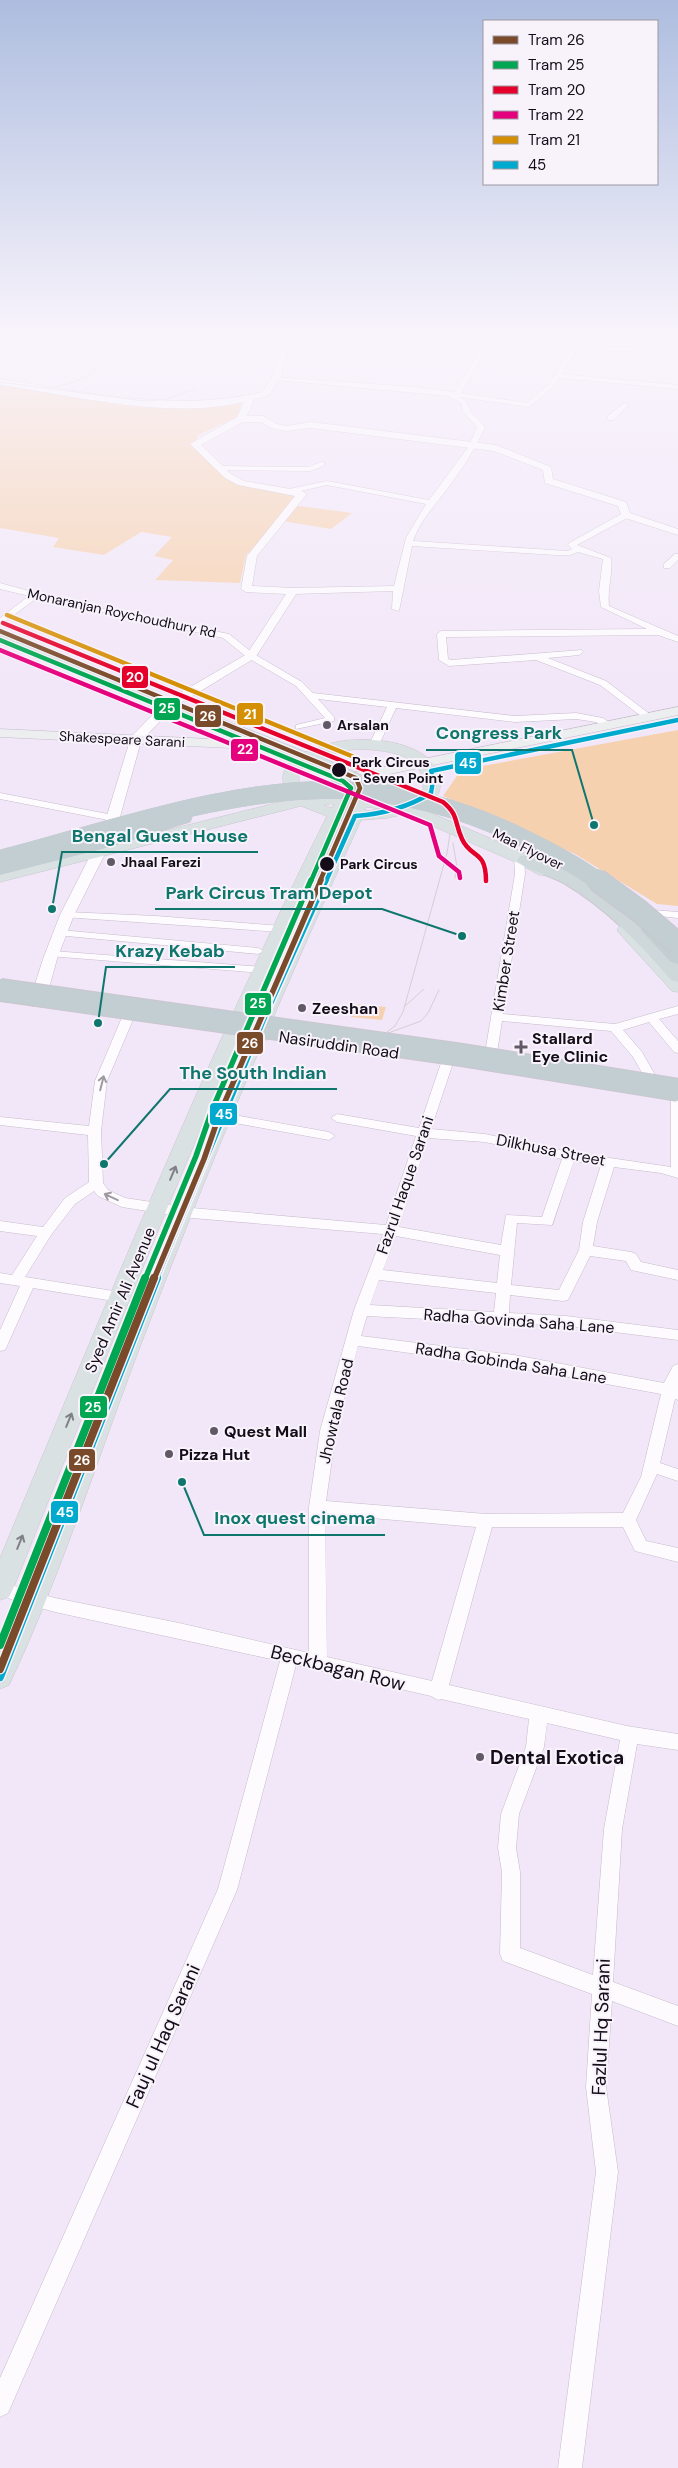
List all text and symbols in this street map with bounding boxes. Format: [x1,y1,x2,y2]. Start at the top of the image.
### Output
legend [483,20,658,185]
text: Tram 26 [528,30,585,50]
text: Tram 25 [528,55,584,75]
text: Tram 20 [528,80,585,100]
text: Tram 22 [528,105,584,125]
text: Tram 21 [528,130,580,150]
text: 45 [528,155,546,175]
street label: Monaranjan Roychoudhury Rd [26,584,218,642]
line badge: 20 [121,665,149,689]
text: 20 [126,668,144,686]
line badge: 25 [153,697,181,721]
text: 25 [159,699,175,717]
line badge: 21 [236,702,264,726]
line badge: 26 [194,704,222,728]
text: 21 [243,705,257,723]
text: 26 [200,707,217,725]
place label: Arsalan [337,716,389,734]
callout: Congress Park [426,717,572,750]
marker: Arsalan [321,719,333,731]
text: Congress Park [436,721,563,745]
street label: Shakespeare Sarani [59,727,185,751]
line badge: 22 [230,738,259,762]
text: 22 [237,740,253,758]
line badge: 45 [454,751,482,775]
place label: Park Circus - Seven Point [352,753,443,787]
text: 45 [459,754,477,772]
marker: Park Circus - Seven Point [330,761,348,779]
callout: Bengal Guest House [62,819,258,852]
text: Bengal Guest House [72,824,248,848]
street label: Maa Flyover [490,824,566,874]
place label: Jhaal Farezi [121,853,201,871]
marker: Park Circus [318,855,336,873]
place label: Park Circus [340,855,418,873]
marker: Jhaal Farezi [105,856,117,868]
callout: Park Circus Tram Depot [155,876,382,909]
text: Park Circus Tram Depot [165,881,373,905]
street label: Kimber Street [488,909,524,1013]
callout: Krazy Kebab [106,934,235,967]
text: Krazy Kebab [115,939,225,963]
line badge: 25 [244,992,272,1016]
text: 25 [250,994,266,1012]
place label: Zeeshan [312,998,378,1019]
marker: Zeeshan [296,1002,308,1014]
street label: Nasiruddin Road [277,1026,401,1064]
place label: Stallard Eye Clinic [532,1028,608,1067]
line badge: 26 [236,1031,264,1055]
text: 26 [242,1034,259,1052]
marker: Stallard Eye Clinic [514,1040,528,1054]
callout: The South Indian [170,1056,337,1089]
text: The South Indian [179,1061,327,1085]
one-way arrow [98,1075,107,1091]
line badge: 45 [209,1102,238,1126]
text: 45 [215,1105,233,1123]
street label: Fazrul Haque Sarani [372,1113,438,1257]
street label: Dilkhusa Street [494,1129,608,1171]
one-way arrow [169,1166,179,1181]
one-way arrow [104,1191,119,1201]
street label: Syed Amir Ali Avenue [80,1224,160,1376]
street label: Radha Govinda Saha Lane [423,1304,615,1338]
street label: Radha Gobinda Saha Lane [414,1338,608,1388]
street label: Jhowtala Road [314,1356,358,1466]
line badge: 25 [79,1395,108,1419]
text: 25 [85,1398,101,1416]
one-way arrow [65,1413,75,1428]
place label: Quest Mall [224,1421,307,1442]
marker: Quest Mall [208,1425,220,1437]
place label: Pizza Hut [179,1444,250,1465]
line badge: 26 [68,1448,96,1472]
marker: Pizza Hut [163,1448,175,1460]
text: 26 [74,1451,91,1469]
line badge: 45 [50,1500,79,1524]
callout: Inox quest cinema [204,1502,385,1535]
text: 45 [56,1503,74,1521]
text: Inox quest cinema [214,1506,376,1530]
one-way arrow [15,1535,25,1550]
street label: Beckbagan Row [268,1639,408,1697]
place label: Dental Exotica [490,1745,624,1770]
marker: Dental Exotica [474,1751,486,1763]
street label: Fazlul Hq Sarani [586,1958,616,2096]
street label: Fauj ul Haq Sarani [120,1960,206,2112]

